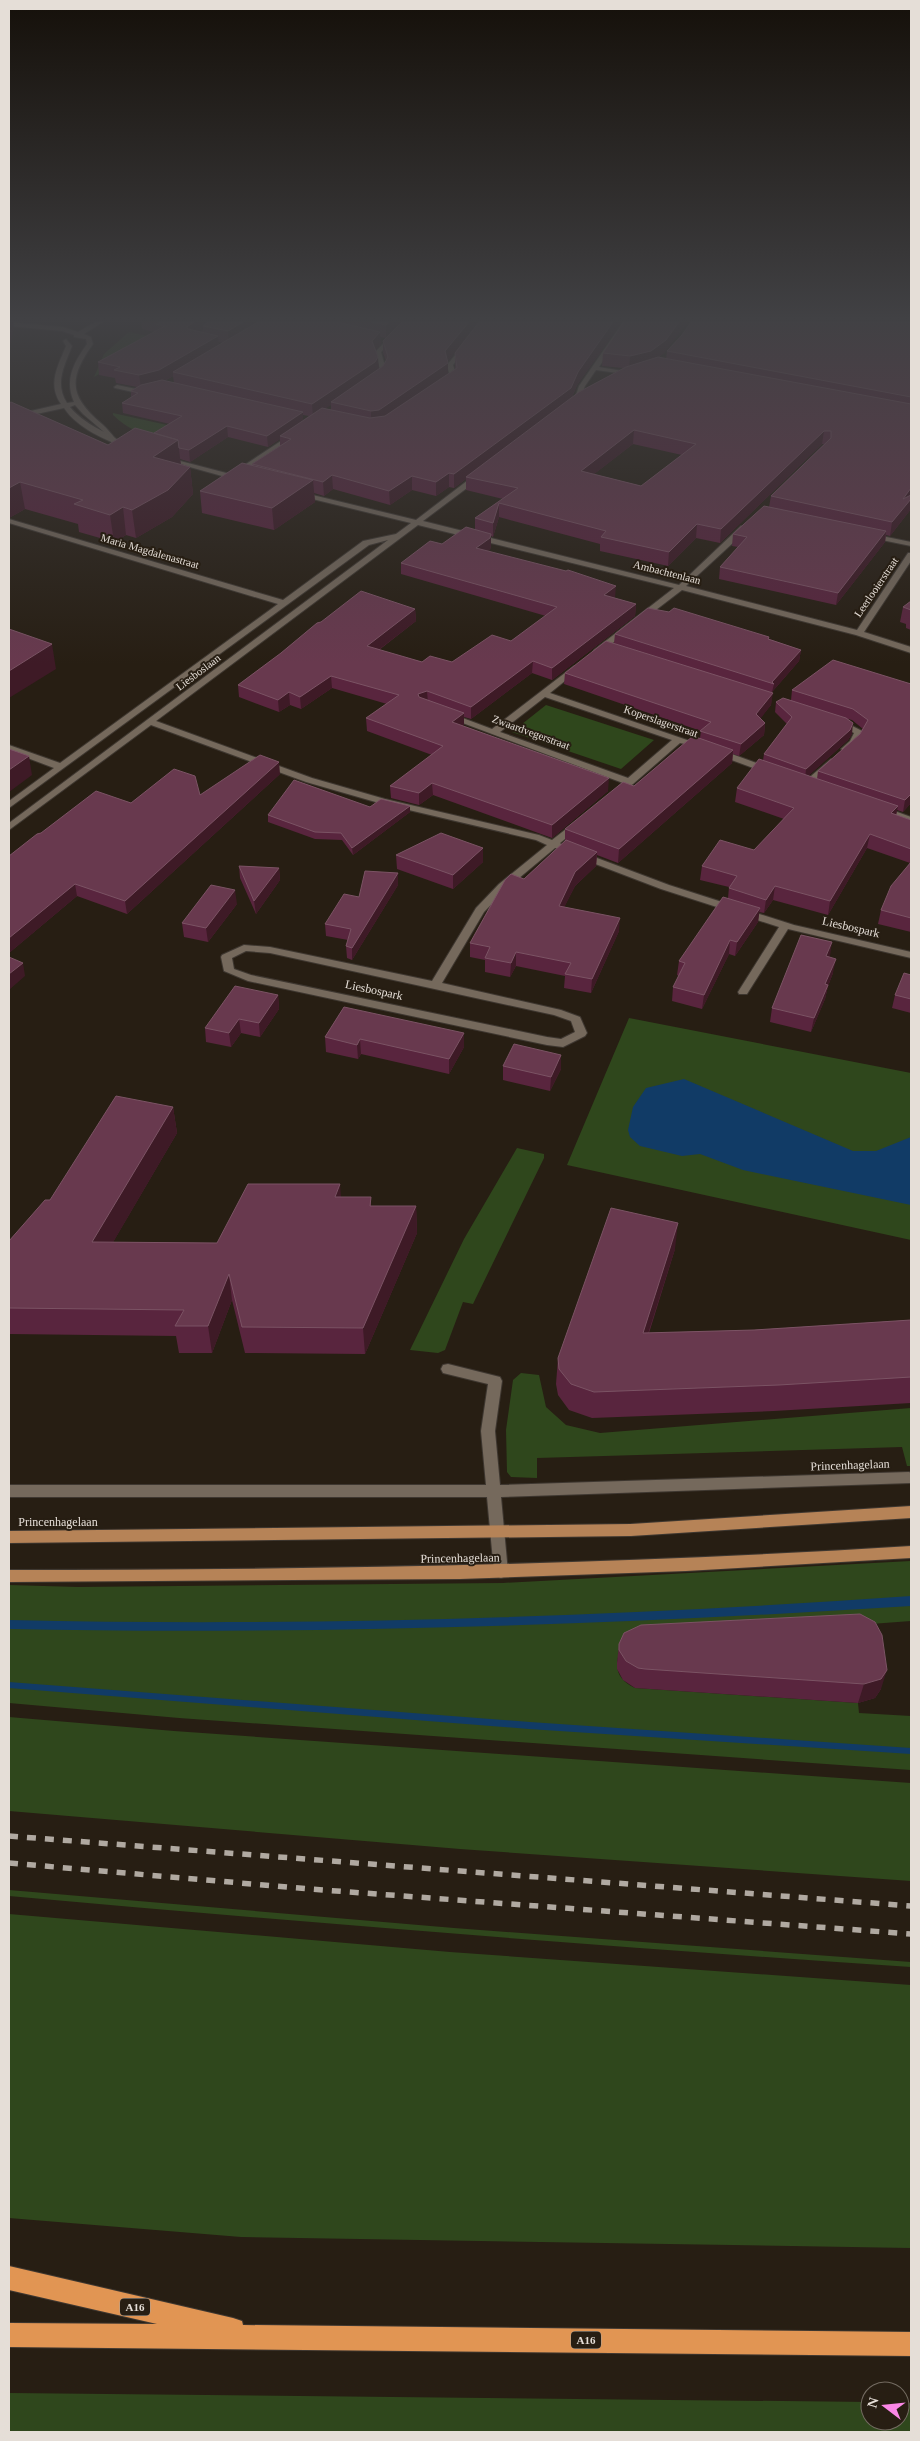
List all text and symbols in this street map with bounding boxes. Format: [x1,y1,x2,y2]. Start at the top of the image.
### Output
street label: Maria Magdalenastraat [99,531,201,571]
street label: Leerlooierstraat [852,555,900,619]
street label: Ambachtenlaan [632,558,702,586]
street label: Liesboslaan [173,651,223,693]
street label: Koperslagerstraat [622,703,700,739]
street label: Zwaardvegerstraat [490,712,572,752]
street label: Liesbospark [821,914,881,940]
street label: Liesbospark [344,977,404,1003]
street label: Princenhagelaan [810,1457,890,1473]
street label: Princenhagelaan [18,1515,98,1529]
street label: Princenhagelaan [420,1550,500,1566]
road number: A16 [120,2298,150,2316]
road number: A16 [571,2332,601,2348]
north arrow [860,2381,910,2431]
text: N [864,2396,882,2409]

